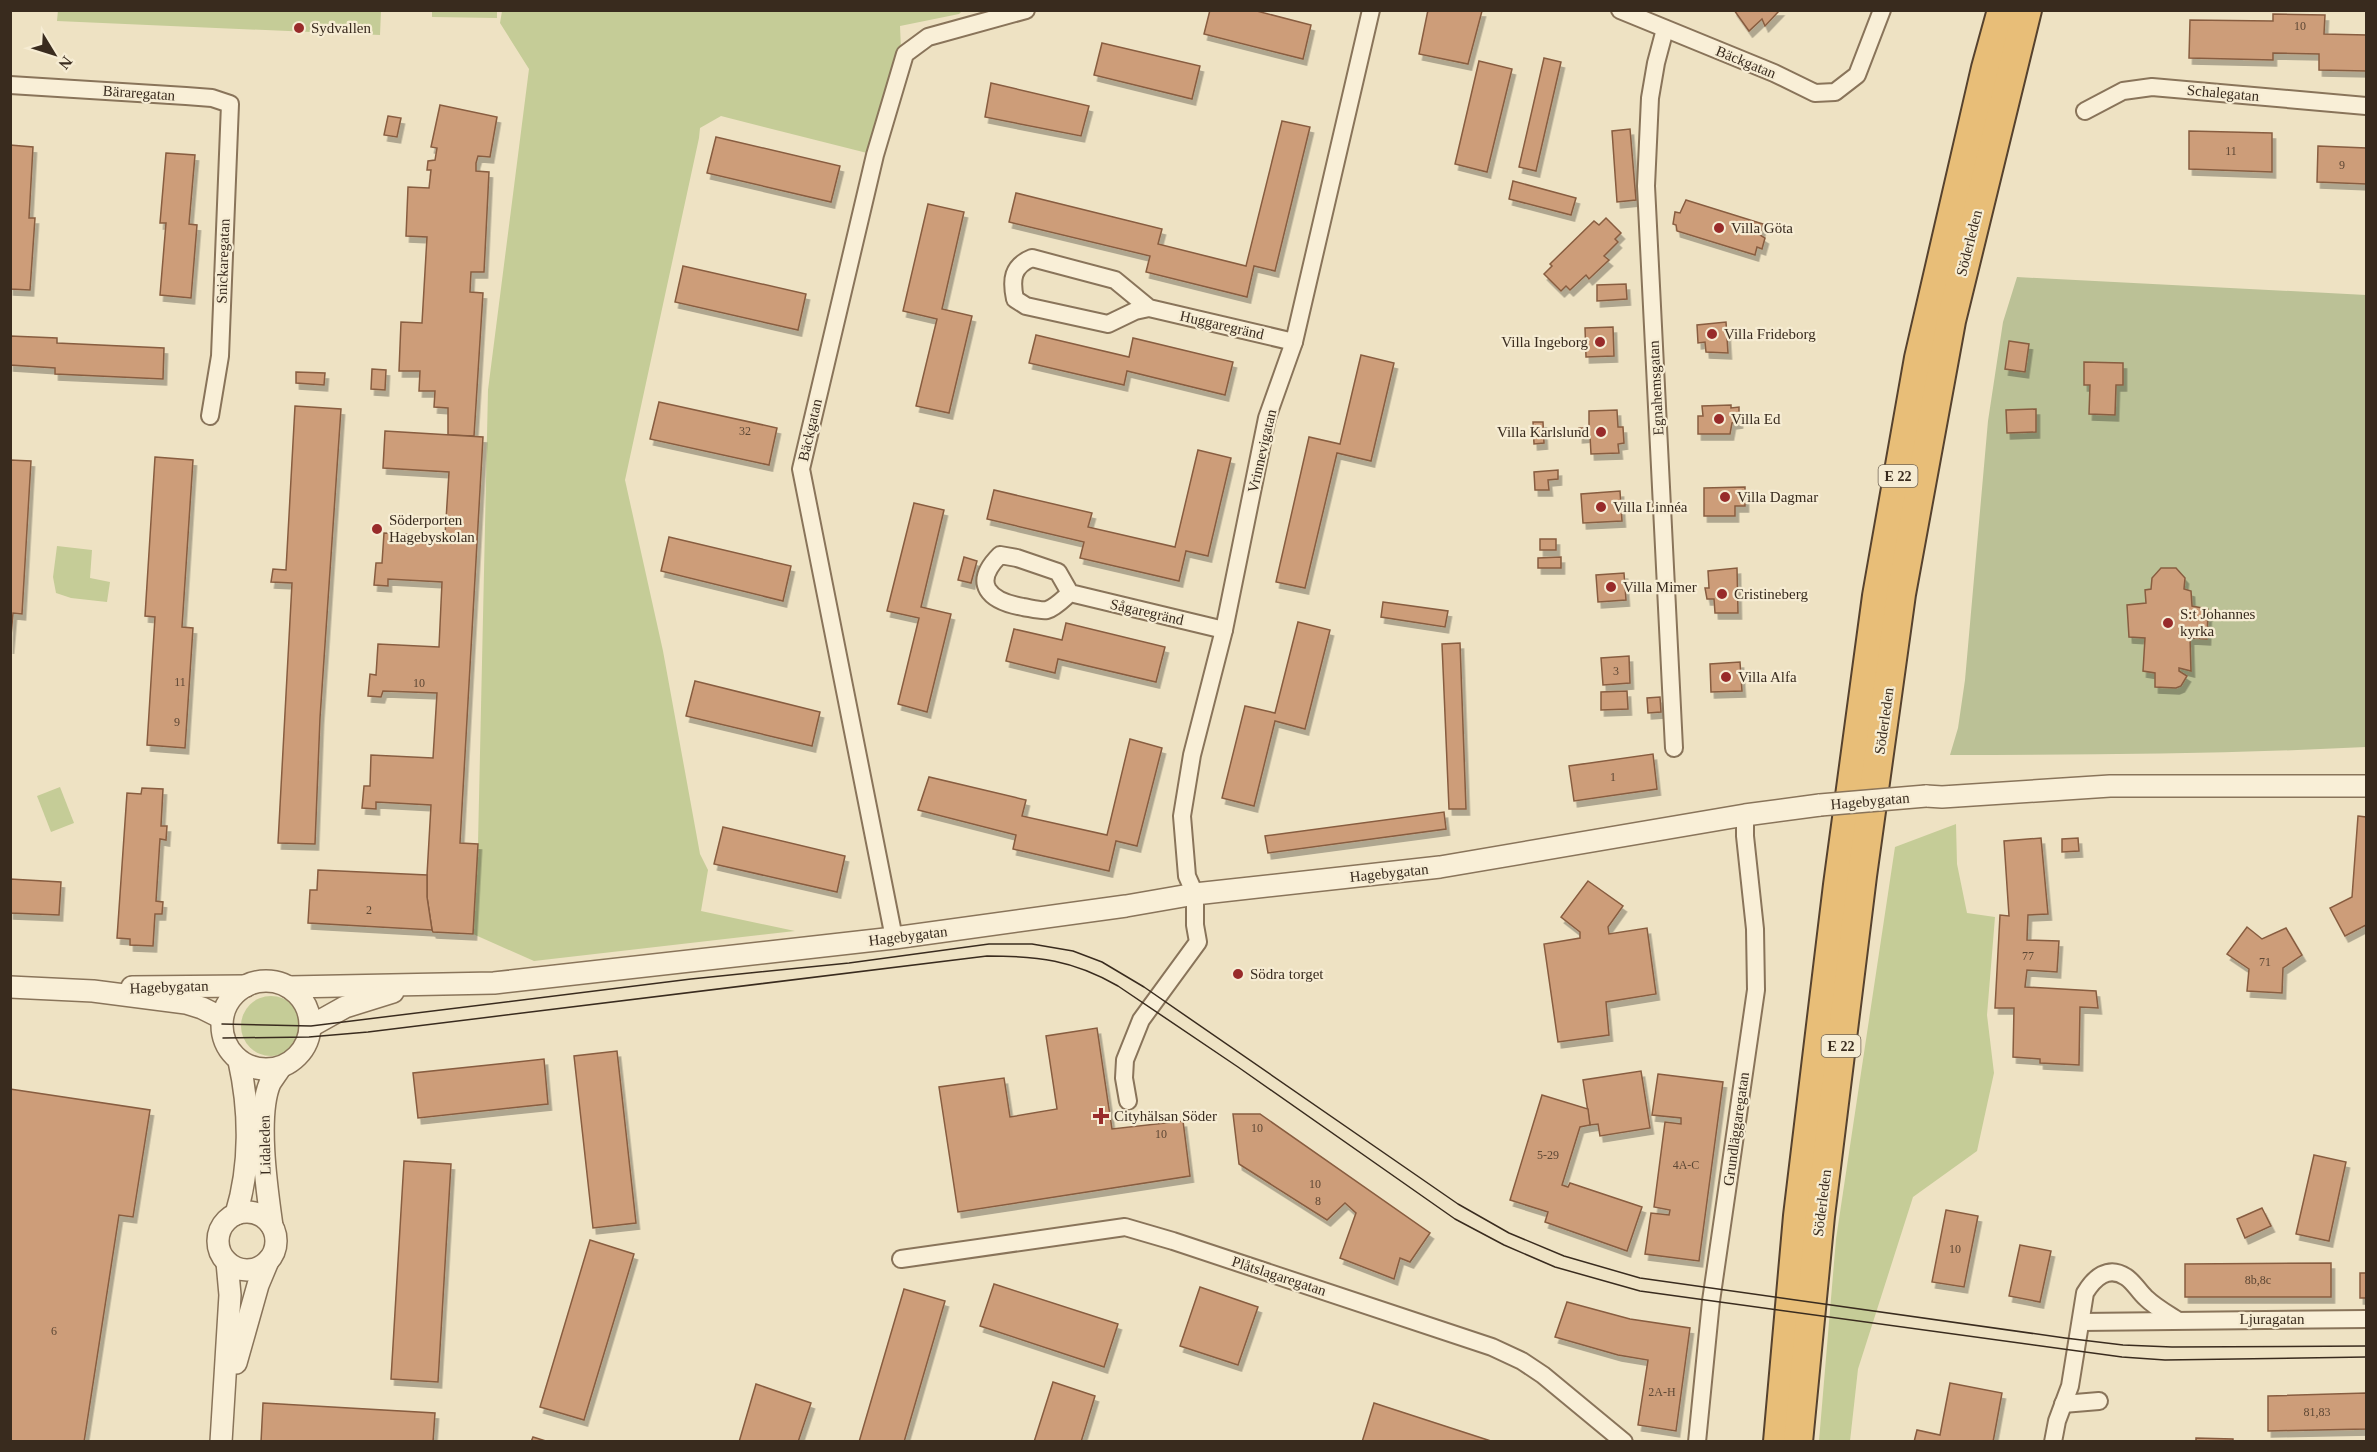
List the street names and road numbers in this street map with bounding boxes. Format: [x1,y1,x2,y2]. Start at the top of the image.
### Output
street label: Bäckgatan [1714,43,1779,81]
street label: Bäraregatan [102,82,176,104]
street label: Schalegatan [2186,82,2260,104]
street label: Söderleden [1953,208,1985,278]
street label: Snickaregatan [214,218,232,304]
street label: Huggaregränd [1178,308,1266,343]
street label: Egnahemsgatan [1645,340,1666,436]
street label: Bäckgatan [795,397,825,463]
street label: Vrinnevigatan [1245,407,1279,494]
road number: E 22 [1878,465,1918,487]
street label: Sågaregränd [1109,596,1186,628]
street label: Söderleden [1871,686,1897,756]
street label: Hagebygatan [1830,790,1911,812]
street label: Hagebygatan [1349,861,1430,885]
street label: Hagebygatan [868,923,949,949]
street label: Hagebygatan [129,978,209,996]
road number: E 22 [1822,1035,1860,1057]
street label: Grundläggaregatan [1720,1070,1752,1187]
street label: Lidaleden [256,1114,274,1175]
street label: Söderleden [1810,1168,1834,1237]
street label: Plåtslagaregatan [1230,1253,1329,1299]
street label: Ljuragatan [2240,1311,2305,1327]

